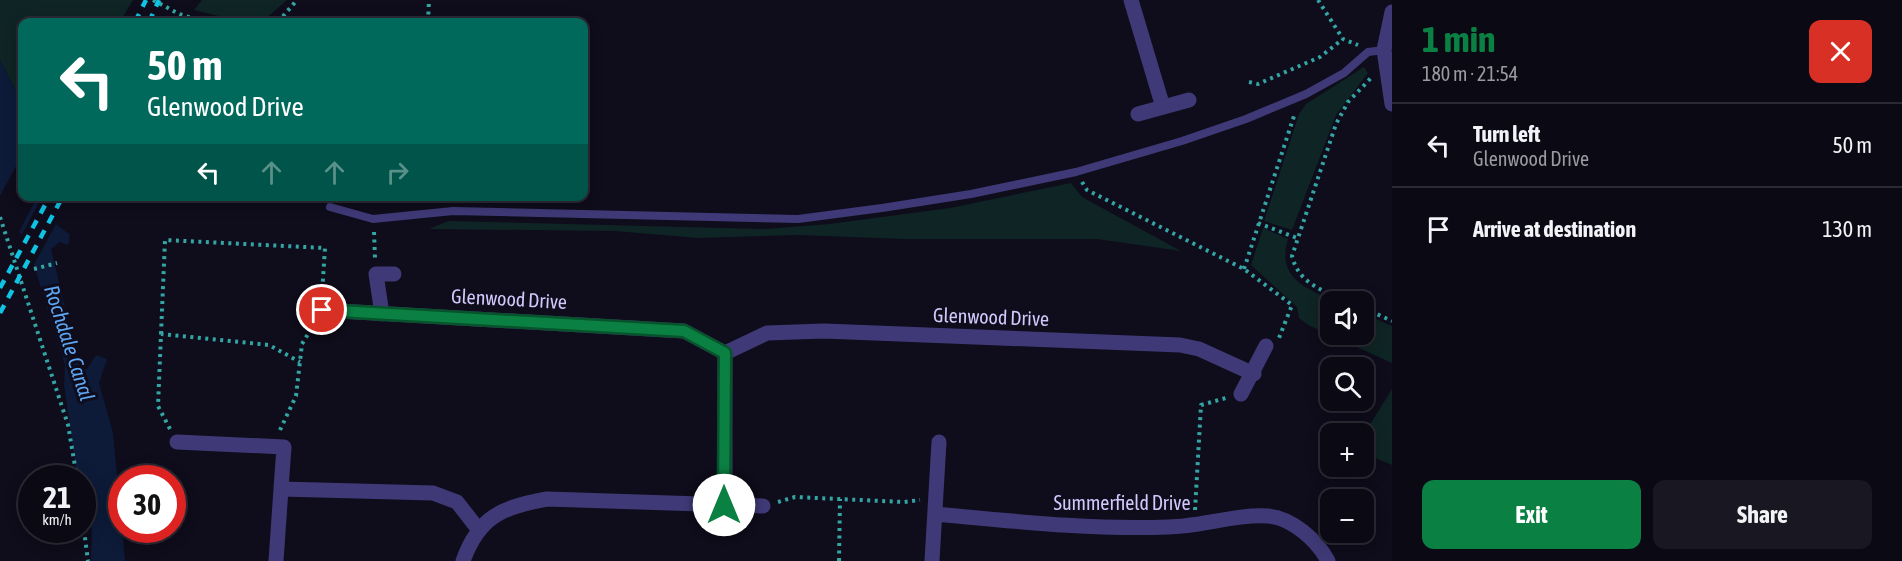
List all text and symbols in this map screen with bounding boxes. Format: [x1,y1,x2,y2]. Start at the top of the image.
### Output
text: 1 min [1422,18,1496,60]
button: close [1809,20,1872,83]
text: 50 m [147,41,222,89]
icon: left [48,42,126,120]
text: 180 m · 21:54 [1422,62,1518,85]
text: Glenwood Drive [147,91,304,122]
text: Turn left [1473,121,1540,147]
icon: left [1422,129,1455,162]
text: 50 m [1832,132,1872,158]
text: Glenwood Drive [1473,147,1589,170]
icon: left [192,156,225,189]
icon: ahead [255,156,288,189]
icon: ahead [318,156,351,189]
icon: right [381,156,414,189]
icon: arrive [1422,213,1455,246]
text: Arrive at destination [1473,216,1636,242]
text: 130 m [1822,216,1872,242]
water label: Rochdale Canal [40,282,100,404]
pin [296,284,347,335]
street label: Glenwood Drive [450,284,568,313]
map controls [1320,291,1374,543]
button: sound [1320,291,1374,345]
icon: arrive [305,293,338,326]
street label: Glenwood Drive [933,303,1049,330]
button: search [1320,357,1374,411]
button: + [1320,423,1374,477]
speed limit sign: 30 [108,465,186,543]
position arrow [692,473,756,537]
text: 21 [43,480,71,514]
button: Exit [1422,480,1641,549]
button: Share [1653,480,1872,549]
button: − [1320,489,1374,543]
street label: Summerfield Drive [1054,491,1190,514]
text: km/h [42,511,72,528]

